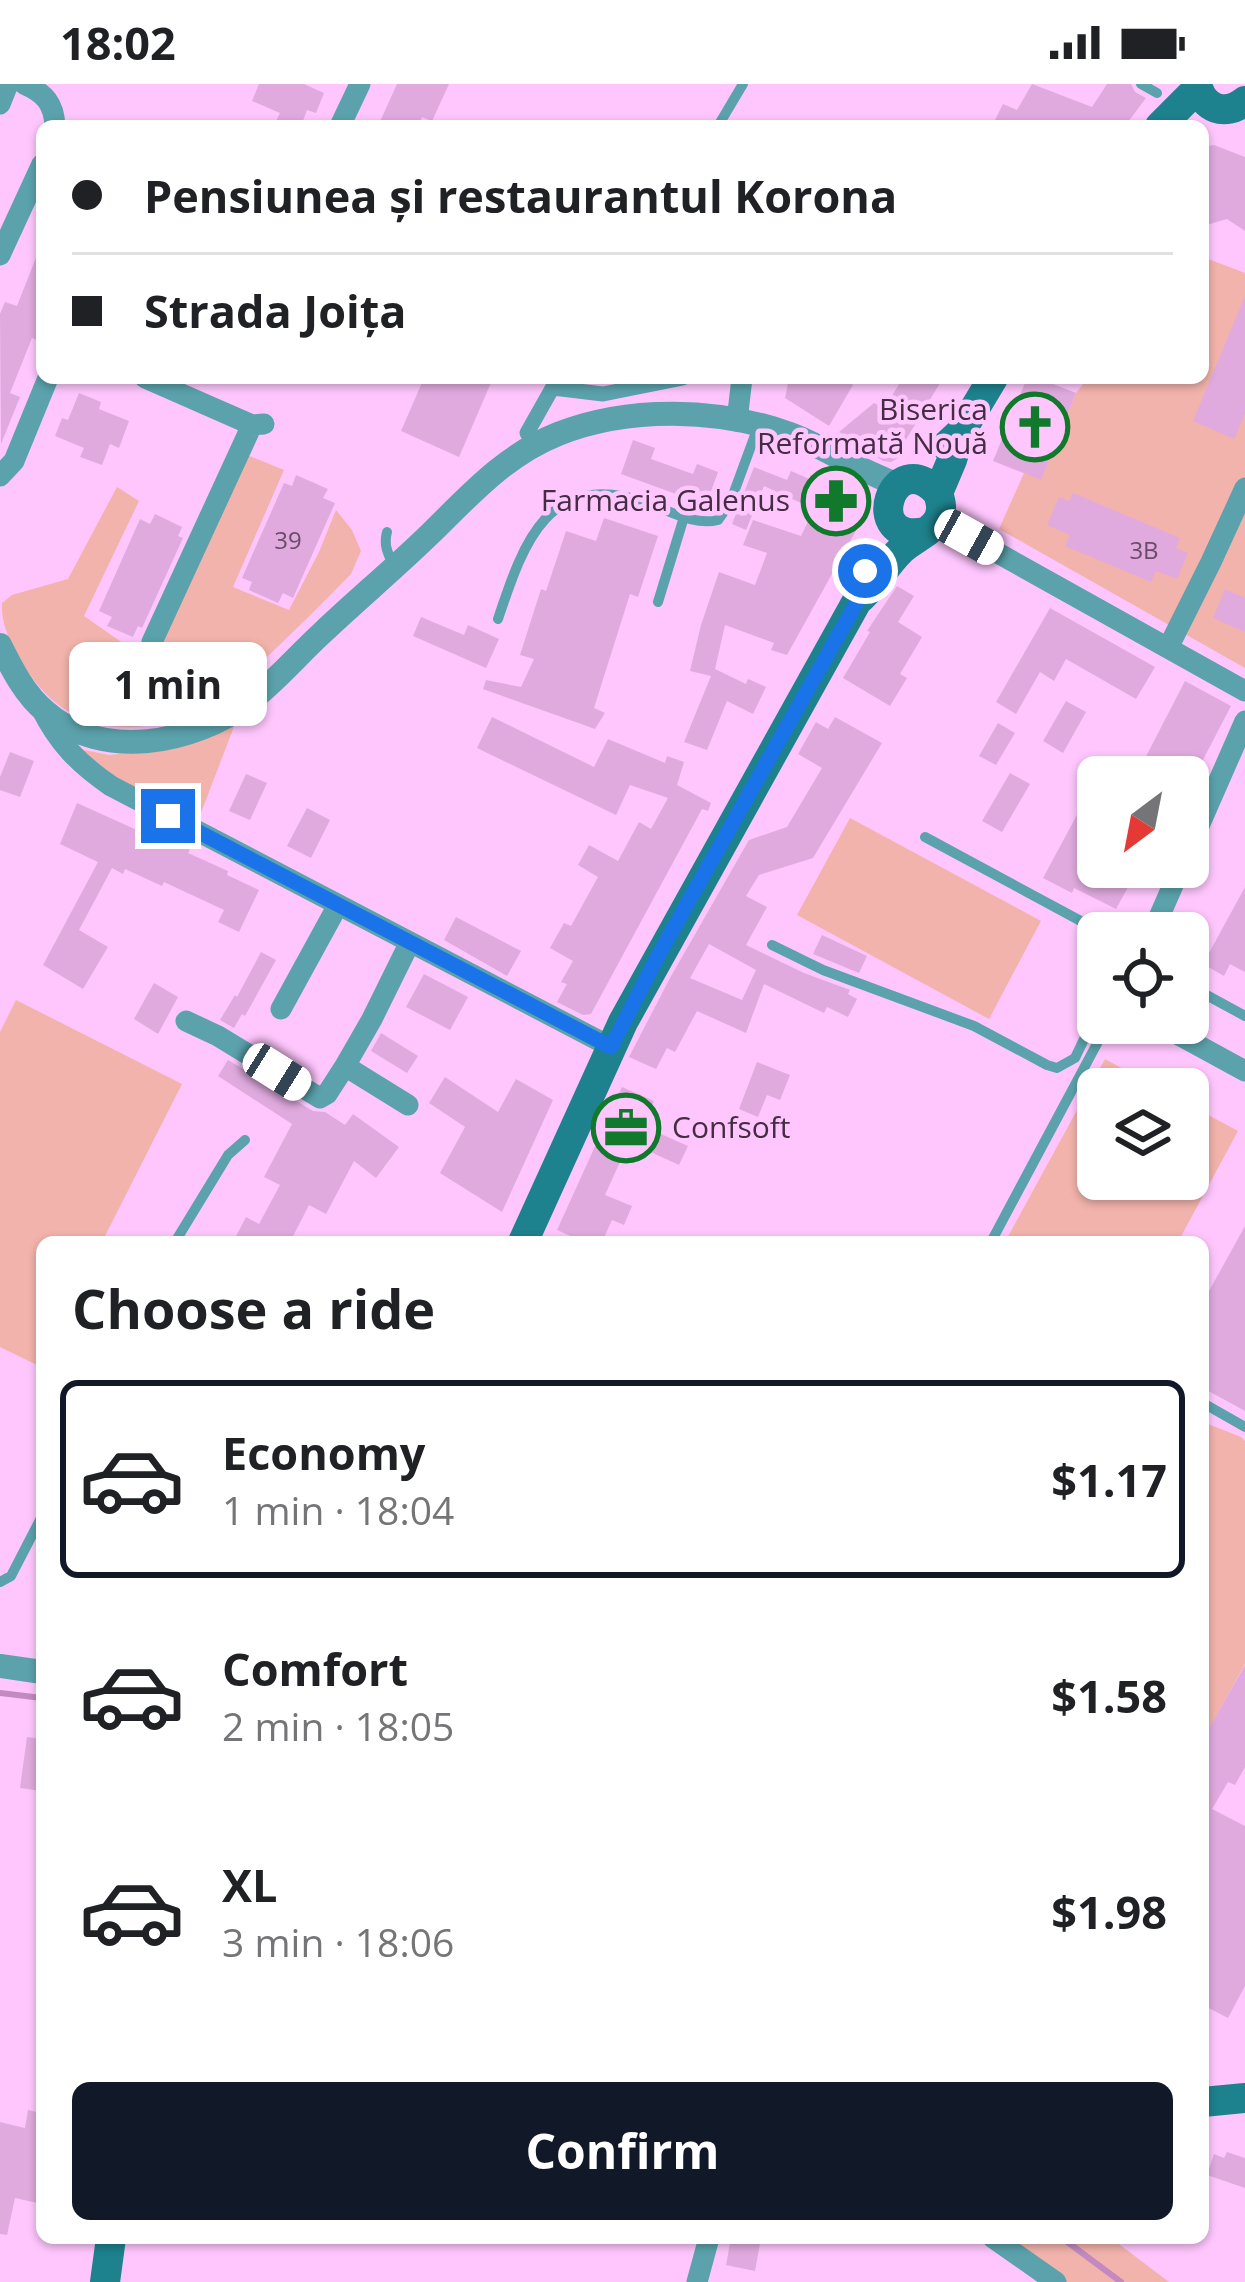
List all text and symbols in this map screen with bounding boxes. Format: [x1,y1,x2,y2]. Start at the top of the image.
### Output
text: 18:02 [60,12,176,73]
text: Pensiunea și restaurantul Korona [144,165,897,226]
text: Strada Joița [144,280,407,341]
place label: Biserica Reformată Nouă [757,388,988,463]
church icon: Biserica Reformată Nouă [1000,392,1070,462]
pharmacy icon: Farmacia Galenus [801,466,871,536]
place label: Farmacia Galenus [541,479,790,520]
car [929,504,1009,570]
house number: 39 [274,523,302,556]
house number: 3B [1129,533,1159,566]
route start [838,544,892,598]
callout: 1 min [69,642,267,726]
text: 1 min [114,657,222,710]
north arrow [1077,756,1209,888]
map controls [1077,756,1209,1200]
route end [141,789,195,843]
button: locate [1077,912,1209,1044]
car [237,1038,317,1106]
button: layers [1077,1068,1209,1200]
office icon: Confsoft [591,1093,661,1163]
place label: Confsoft [672,1106,791,1147]
text: Choose a ride [72,1271,435,1345]
text: Economy [222,1422,425,1483]
icon: car [78,1425,186,1533]
text: $1.17 [1051,1449,1167,1510]
text: 1 min · 18:04 [222,1483,454,1536]
text: Comfort [222,1638,408,1699]
icon: car [78,1641,186,1749]
text: $1.58 [1051,1665,1167,1726]
text: 2 min · 18:05 [222,1699,454,1752]
text: XL [222,1854,277,1915]
icon: car [78,1857,186,1965]
text: $1.98 [1051,1881,1167,1942]
text: 3 min · 18:06 [222,1915,454,1968]
button: Confirm [72,2082,1173,2220]

